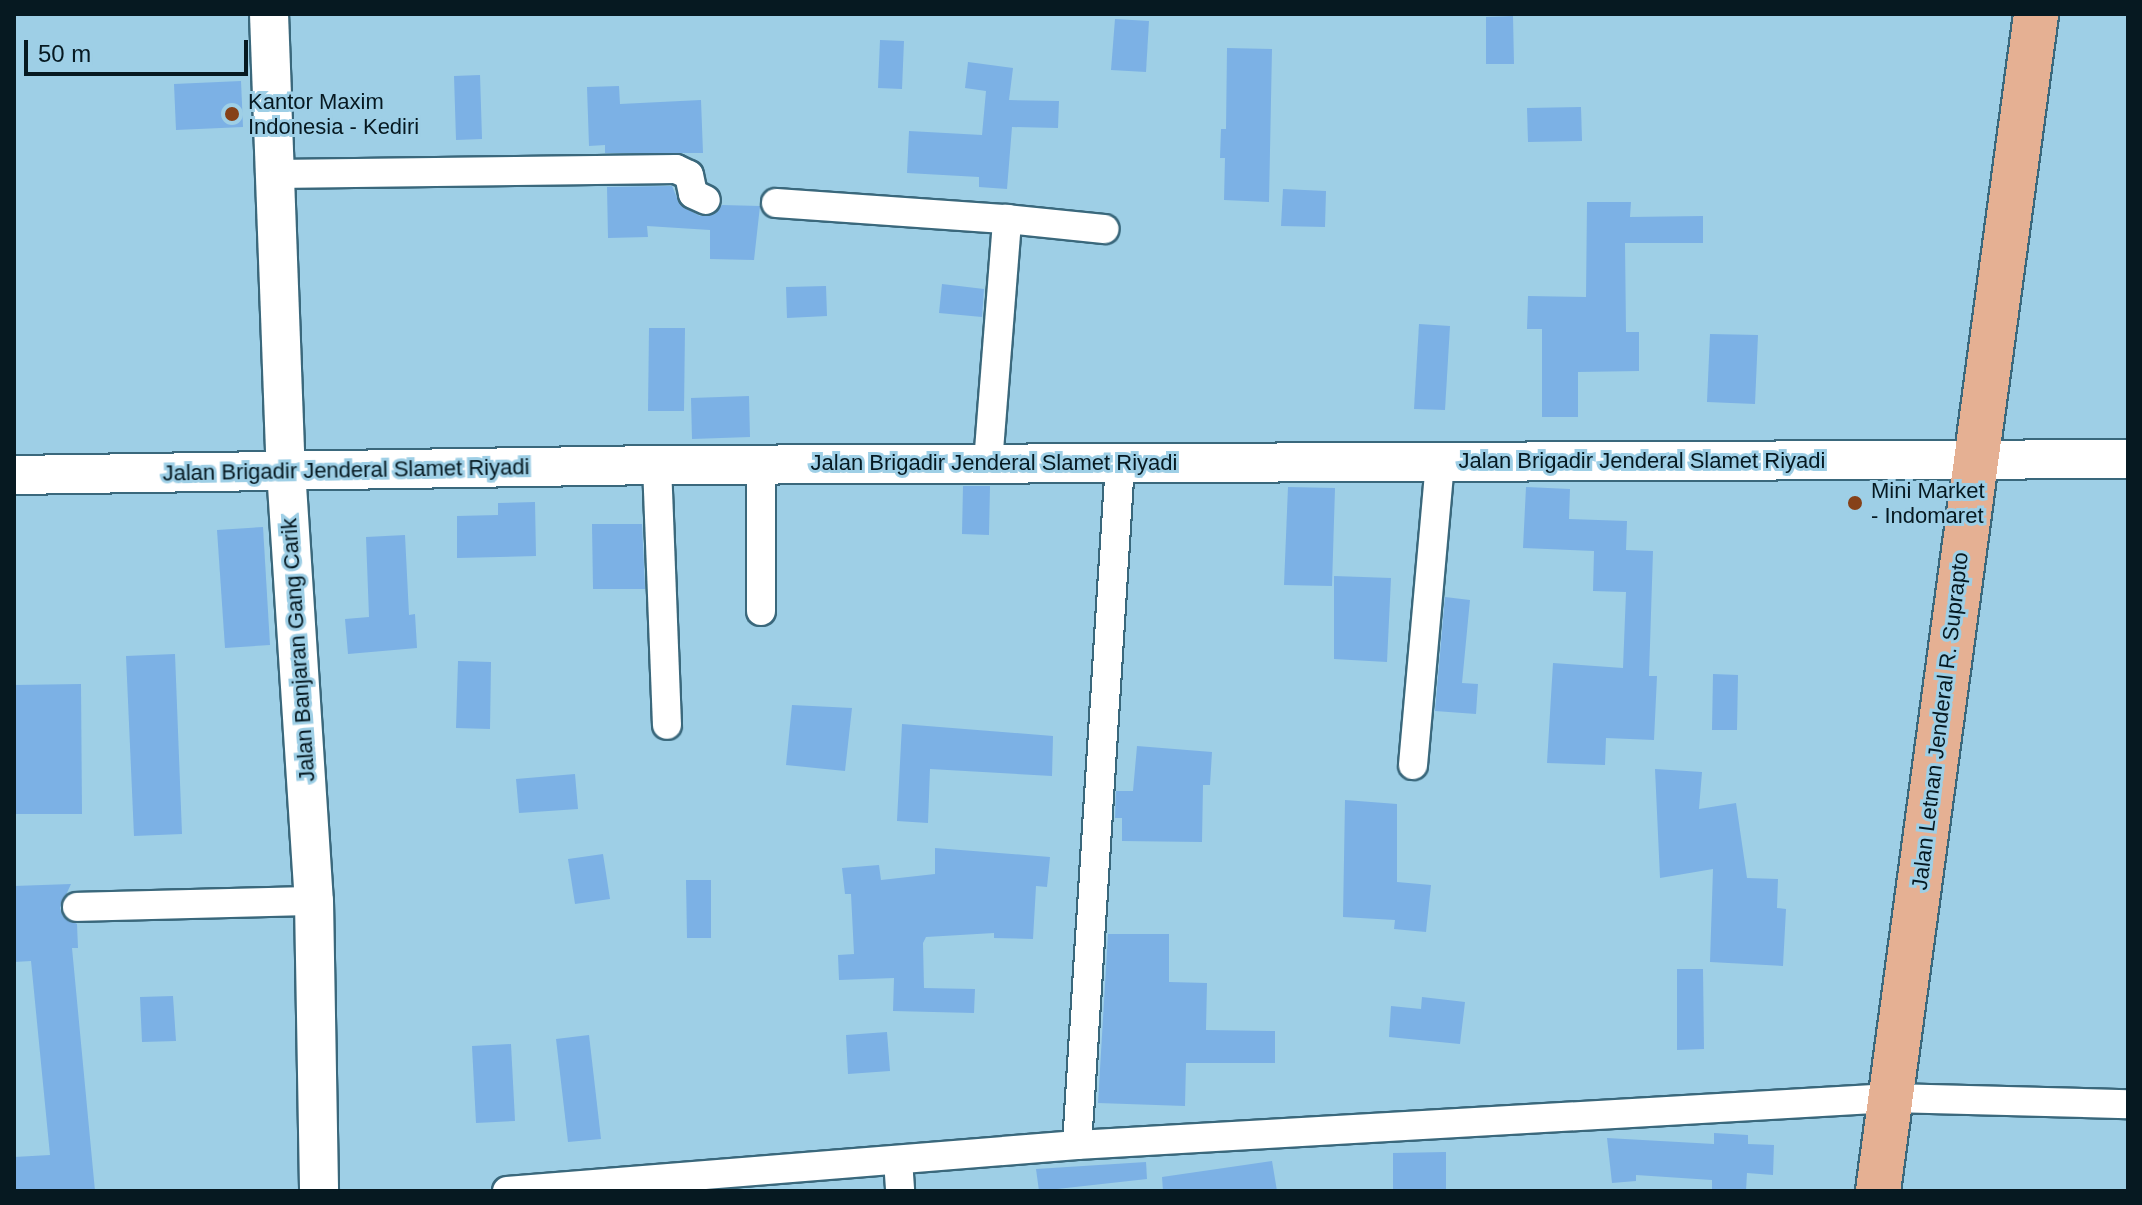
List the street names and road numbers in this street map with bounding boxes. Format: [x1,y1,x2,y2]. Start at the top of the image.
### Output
street label: Jalan Brigadir Jenderal Slamet Riyadi [1459,448,1825,474]
street label: Jalan Brigadir Jenderal Slamet Riyadi [811,450,1177,476]
street label: Jalan Brigadir Jenderal Slamet Riyadi [162,454,530,486]
street label: Jalan Banjaran Gang Carik [276,517,320,783]
street label: Jalan Letnan Jenderal R. Suprapto [1906,551,1974,891]

